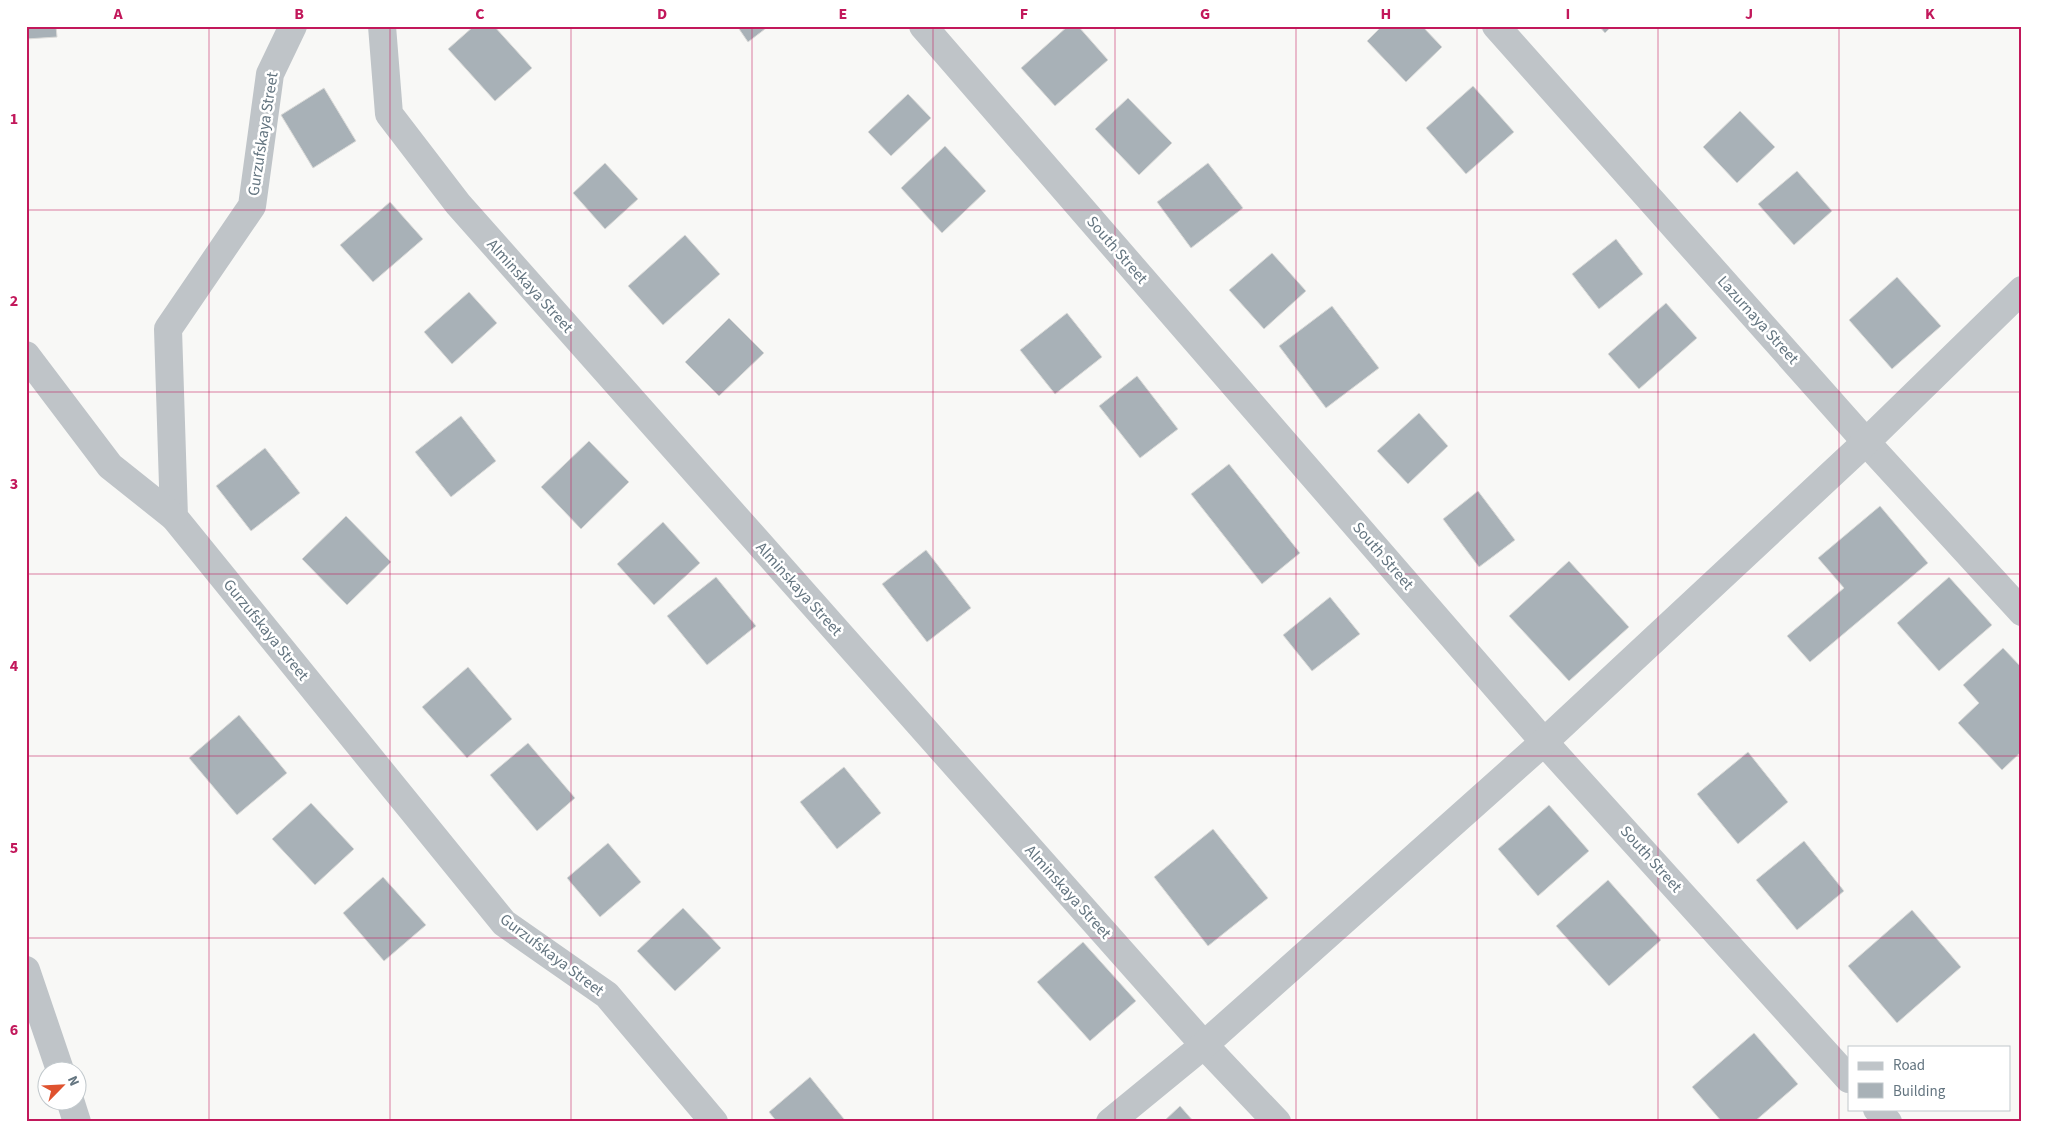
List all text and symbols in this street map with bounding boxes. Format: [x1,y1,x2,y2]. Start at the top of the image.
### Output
text: A [112,3,123,25]
text: B [294,3,304,25]
text: C [475,3,485,25]
text: D [657,3,667,25]
text: E [839,3,847,25]
text: F [1020,3,1028,25]
text: G [1200,3,1210,25]
text: H [1381,3,1391,25]
text: I [1566,3,1570,25]
text: J [1745,3,1753,25]
text: K [1925,3,1935,25]
street label: Gurzufskaya Street [242,70,284,197]
text: 1 [10,108,18,130]
street label: South Street [1081,211,1153,289]
street label: Alminskaya Street [482,234,579,338]
street label: Lazurnaya Street [1712,271,1804,369]
text: 2 [10,290,18,312]
text: 3 [10,473,18,495]
street label: South Street [1347,517,1419,595]
street label: Alminskaya Street [751,537,848,641]
street label: Gurzufskaya Street [218,574,314,686]
text: 4 [10,655,19,677]
street label: South Street [1615,821,1687,898]
text: 5 [10,837,18,859]
street label: Alminskaya Street [1020,840,1117,944]
street label: Gurzufskaya Street [495,909,609,1002]
text: 6 [10,1019,18,1041]
legend [1848,1046,2010,1110]
text: Road [1893,1055,1925,1076]
north arrow [38,1060,88,1110]
text: N [62,1073,84,1089]
text: Building [1893,1081,1946,1102]

